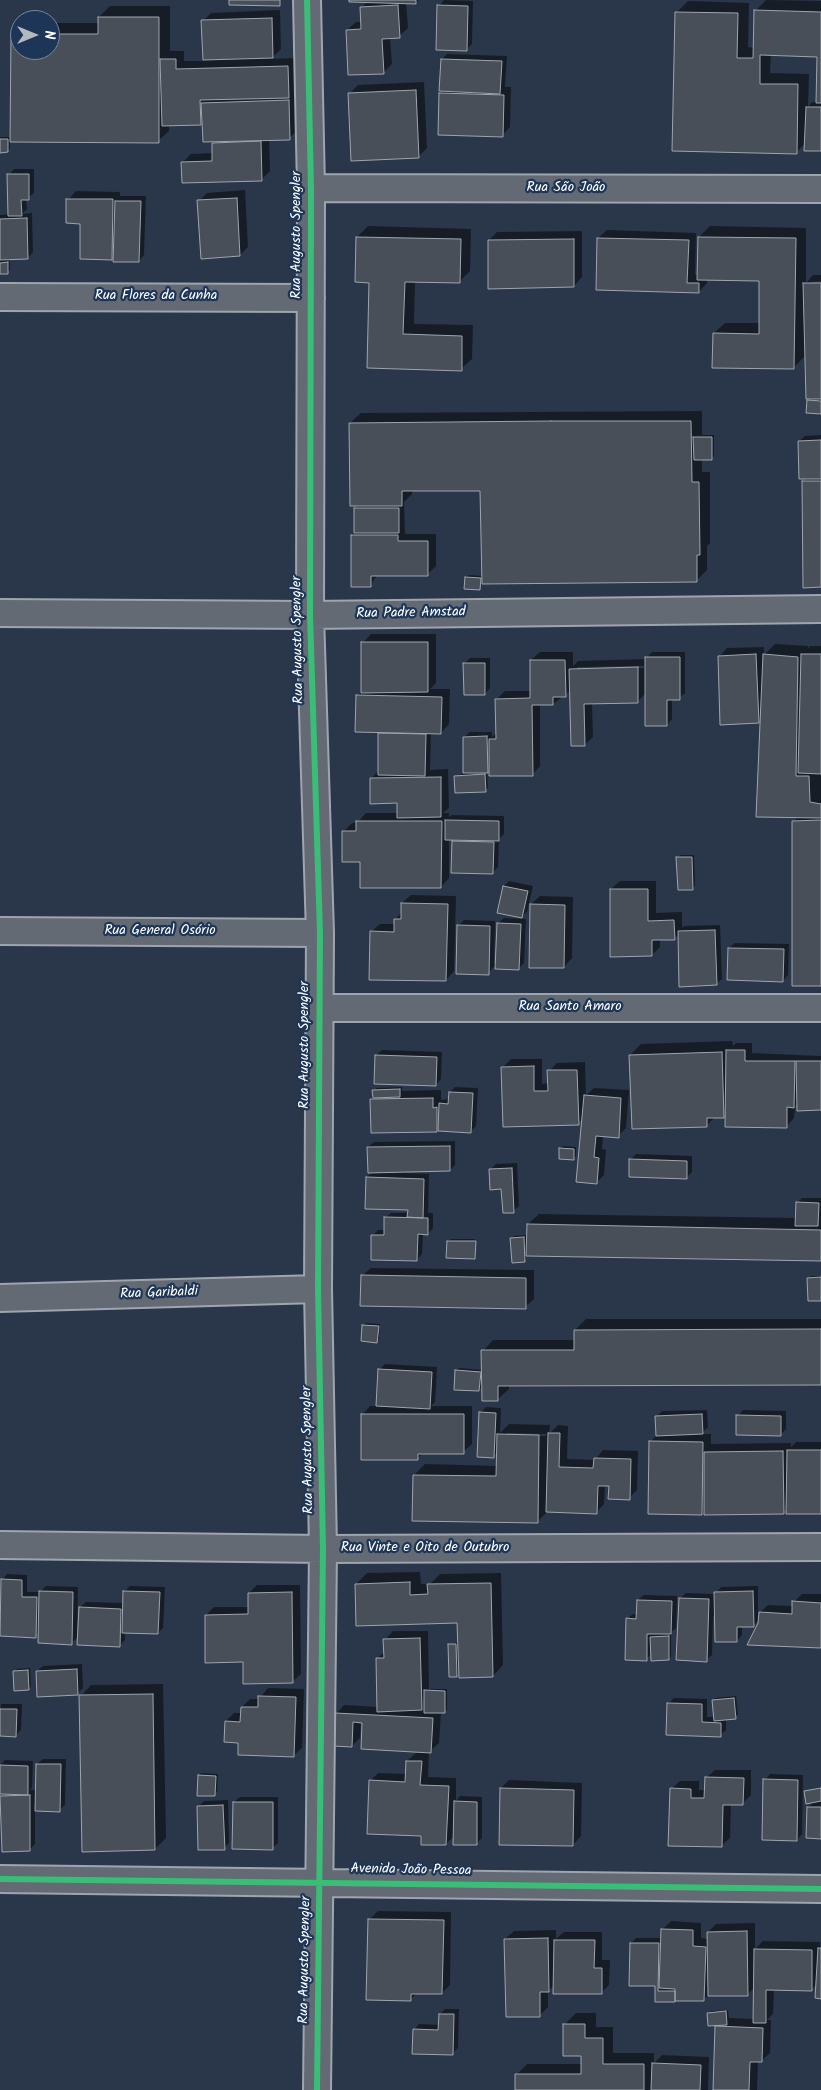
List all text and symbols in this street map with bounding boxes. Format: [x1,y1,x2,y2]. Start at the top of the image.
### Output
north arrow [10,10,60,60]
text: N [38,31,60,39]
street label: Rua Augusto Spengler [290,171,306,299]
street label: Rua São João [527,181,605,197]
street label: Rua Flores da Cunha [95,289,217,305]
street label: Rua Augusto Spengler [289,576,309,704]
street label: Rua Padre Amstad [356,605,466,623]
street label: Rua General Osório [104,924,216,940]
street label: Rua Augusto Spengler [298,981,314,1109]
street label: Rua Santo Amaro [518,1000,622,1016]
street label: Rua Garibaldi [120,1284,198,1304]
street label: Rua Augusto Spengler [299,1386,319,1514]
street label: Rua Vinte e Oito de Outubro [341,1541,509,1557]
street label: Avenida João Pessoa [350,1862,472,1880]
street label: Rua Augusto Spengler [296,1896,316,2024]

